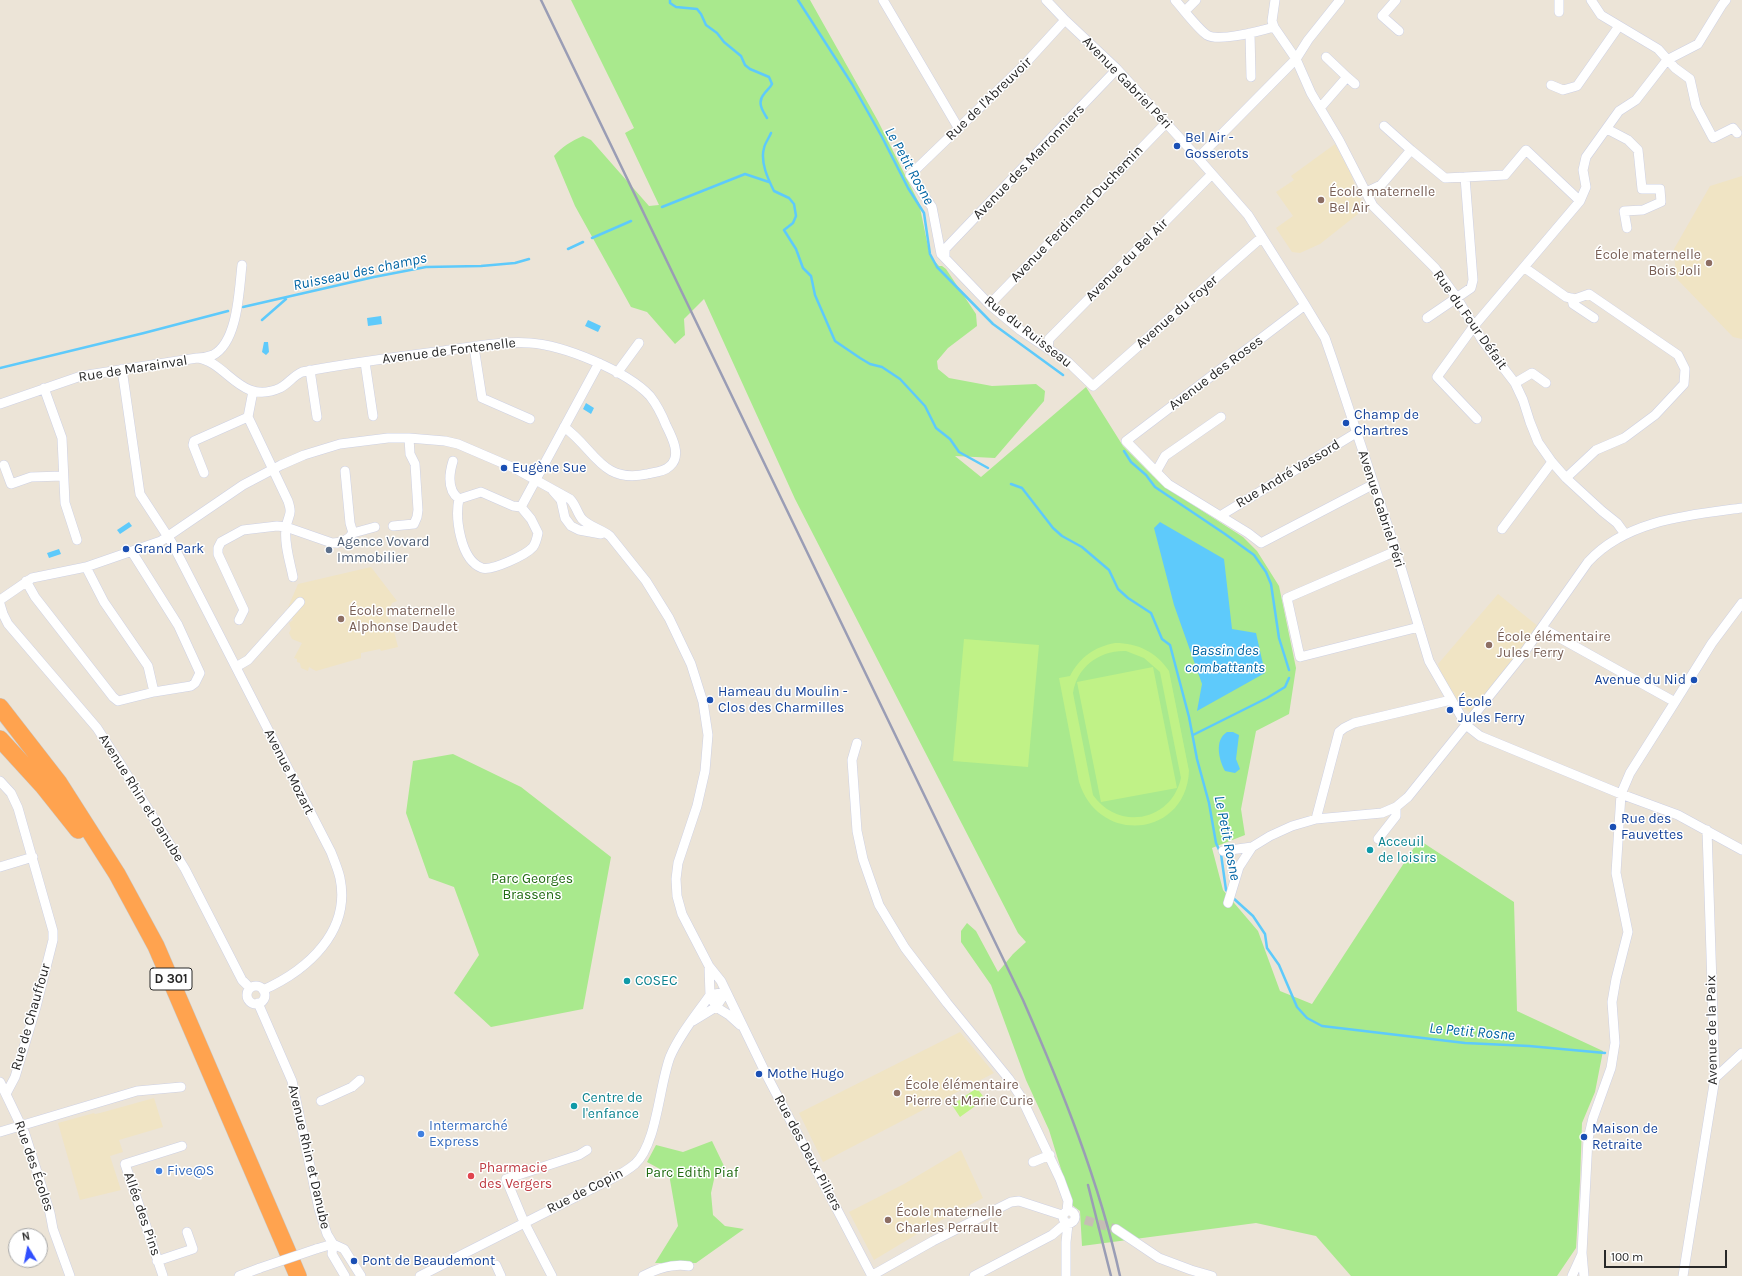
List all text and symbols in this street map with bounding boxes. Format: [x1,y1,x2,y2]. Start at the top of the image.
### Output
street label: Avenue Gabriel Péri [1078,33,1176,133]
street label: Rue de l'Abreuvoir [942,54,1036,144]
street label: Avenue des Marronniers [970,101,1088,223]
water label: Le Petit Rosne [880,124,938,208]
place label: Bel Air - Gosserots [1185,130,1249,162]
marker: Bel Air - Gosserots [1172,141,1182,151]
street label: Avenue Ferdinand Duchemin [1007,142,1147,286]
place label: École maternelle Bel Air [1329,184,1435,216]
marker: École maternelle Bel Air [1316,195,1326,205]
street label: Avenue du Bel Air [1082,215,1172,305]
place label: École maternelle Bois Joli [1595,247,1701,280]
water label: Ruisseau des champs [291,249,429,295]
marker: École maternelle Bois Joli [1704,258,1714,268]
street label: Rue du Four Défait [1429,267,1511,373]
street label: Avenue du Foyer [1133,272,1221,352]
street label: Rue du Ruisseau [981,292,1075,372]
street label: Avenue des Roses [1166,332,1266,414]
street label: Avenue de Fontenelle [381,334,517,368]
street label: Rue de Marainval [77,352,189,386]
place label: Champ de Chartres [1354,407,1419,440]
marker: Champ de Chartres [1341,418,1351,428]
street label: Rue André Vassord [1233,436,1343,512]
street label: Avenue Gabriel Péri [1354,448,1408,570]
place label: Eugène Sue [512,460,587,476]
marker: Eugène Sue [499,463,509,473]
place label: Agence Vovard Immobilier [337,534,429,566]
place label: Grand Park [134,541,204,557]
marker: Grand Park [121,544,131,554]
marker: Agence Vovard Immobilier [324,545,334,555]
place label: École maternelle Alphonse Daudet [349,603,458,636]
marker: École maternelle Alphonse Daudet [336,614,346,624]
place label: École élémentaire Jules Ferry [1497,629,1611,662]
marker: École élémentaire Jules Ferry [1484,640,1494,650]
water label: Bassin des combattants [1185,642,1265,677]
place label: Avenue du Nid [1594,672,1686,688]
marker: Avenue du Nid [1689,675,1699,685]
place label: Hameau du Moulin - Clos des Charmilles [718,684,848,716]
place label: École Jules Ferry [1458,694,1525,726]
marker: Hameau du Moulin - Clos des Charmilles [705,695,715,705]
marker: École Jules Ferry [1445,705,1455,715]
street label: Avenue Mozart [260,726,318,818]
street label: Avenue Rhin et Danube [95,731,187,865]
water label: Le Petit Rosne [1210,794,1244,882]
place label: Rue des Fauvettes [1621,811,1683,844]
marker: Rue des Fauvettes [1608,822,1618,832]
place label: Acceuil de loisirs [1378,834,1436,866]
marker: Acceuil de loisirs [1365,845,1375,855]
park label: Parc Georges Brassens [491,871,573,904]
street label: Rue de Chauffour [8,962,54,1072]
road number: D 301 [150,968,192,990]
place label: COSEC [635,973,678,989]
street label: Avenue de la Paix [1703,975,1721,1085]
marker: COSEC [622,976,632,986]
water label: Le Petit Rosne [1428,1019,1516,1045]
place label: Mothe Hugo [767,1066,844,1082]
marker: Mothe Hugo [754,1069,764,1079]
place label: École élémentaire Pierre et Marie Curie [905,1077,1033,1110]
street label: Avenue Rhin et Danube [284,1083,334,1231]
marker: École élémentaire Pierre et Marie Curie [892,1088,902,1098]
place label: Centre de l'enfance [582,1090,643,1122]
street label: Rue des Deux Piliers [770,1092,846,1214]
marker: Centre de l'enfance [569,1101,579,1111]
street label: Rue des Écoles [11,1118,57,1214]
place label: Intermarché Express [429,1118,508,1150]
place label: Maison de Retraite [1592,1121,1658,1154]
marker: Intermarché Express [416,1129,426,1139]
marker: Maison de Retraite [1579,1132,1589,1142]
place label: Pharmacie des Vergers [479,1160,552,1192]
place label: Five@S [167,1163,214,1179]
street label: Rue de Copin [544,1165,626,1217]
park label: Parc Edith Piaf [646,1165,738,1181]
marker: Five@S [154,1166,164,1176]
street label: Allée des Pins [120,1170,164,1258]
marker: Pharmacie des Vergers [466,1171,476,1181]
place label: École maternelle Charles Perrault [896,1204,1002,1236]
marker: École maternelle Charles Perrault [883,1215,893,1225]
north arrow [8,1228,48,1268]
text: N [21,1230,31,1244]
scale bar [1606,1242,1729,1268]
text: 100 m [1611,1250,1643,1264]
place label: Pont de Beaudemont [362,1253,495,1269]
marker: Pont de Beaudemont [349,1256,359,1266]

